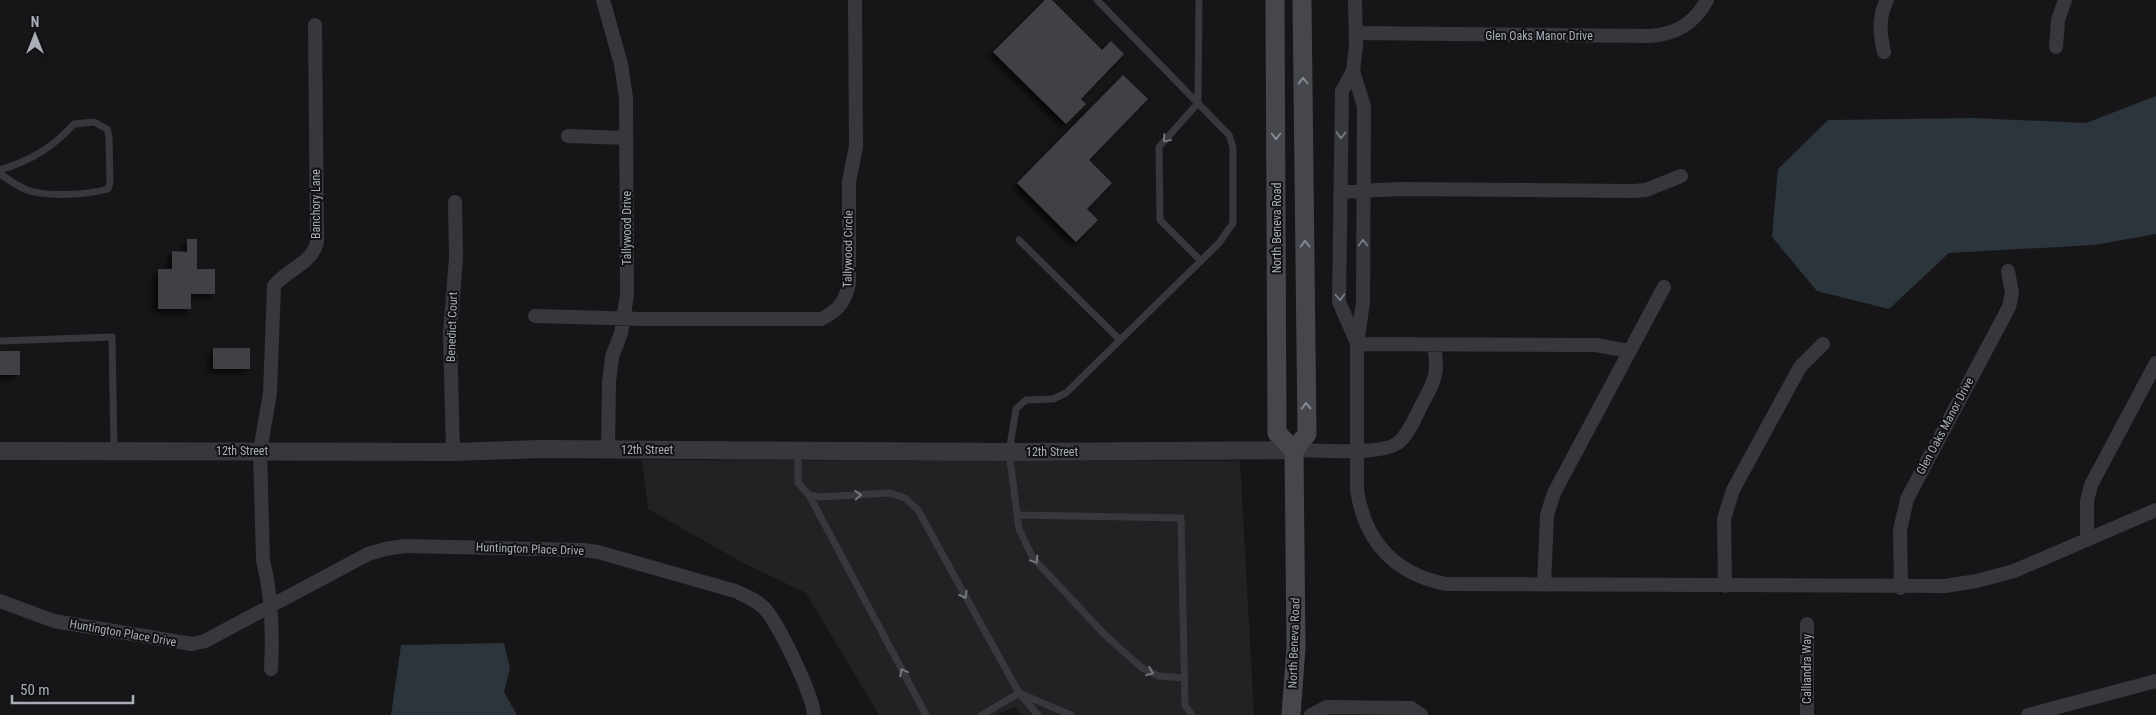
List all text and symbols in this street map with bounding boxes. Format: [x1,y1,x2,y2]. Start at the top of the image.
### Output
north arrow [10,10,60,60]
text: N [31,14,39,30]
street label: Glen Oaks Manor Drive [1485,29,1593,43]
one-way arrow [1298,77,1308,84]
one-way arrow [1336,131,1346,139]
one-way arrow [1271,132,1281,140]
one-way arrow [1162,134,1171,143]
street label: Banchory Lane [309,169,323,239]
street label: North Beneva Road [1270,183,1284,273]
street label: Tallywood Drive [620,190,634,265]
street label: Tallywood Circle [840,210,856,288]
one-way arrow [1299,239,1310,247]
one-way arrow [1358,239,1368,246]
street label: Benedict Court [444,291,460,362]
one-way arrow [1334,293,1345,301]
street label: Glen Oaks Manor Drive [1914,375,1977,477]
one-way arrow [1301,402,1311,410]
street label: 12th Street [621,443,673,457]
street label: 12th Street [216,444,268,458]
street label: 12th Street [1026,445,1078,459]
one-way arrow [854,489,862,500]
street label: Huntington Place Drive [476,540,585,558]
one-way arrow [1028,554,1038,563]
one-way arrow [958,590,968,599]
street label: North Beneva Road [1285,597,1303,689]
street label: Huntington Place Drive [69,617,178,649]
street label: Calliandra Way [1800,634,1814,704]
one-way arrow [1145,666,1154,676]
one-way arrow [899,668,909,677]
scale bar [12,672,134,704]
text: 50 m [20,681,50,699]

